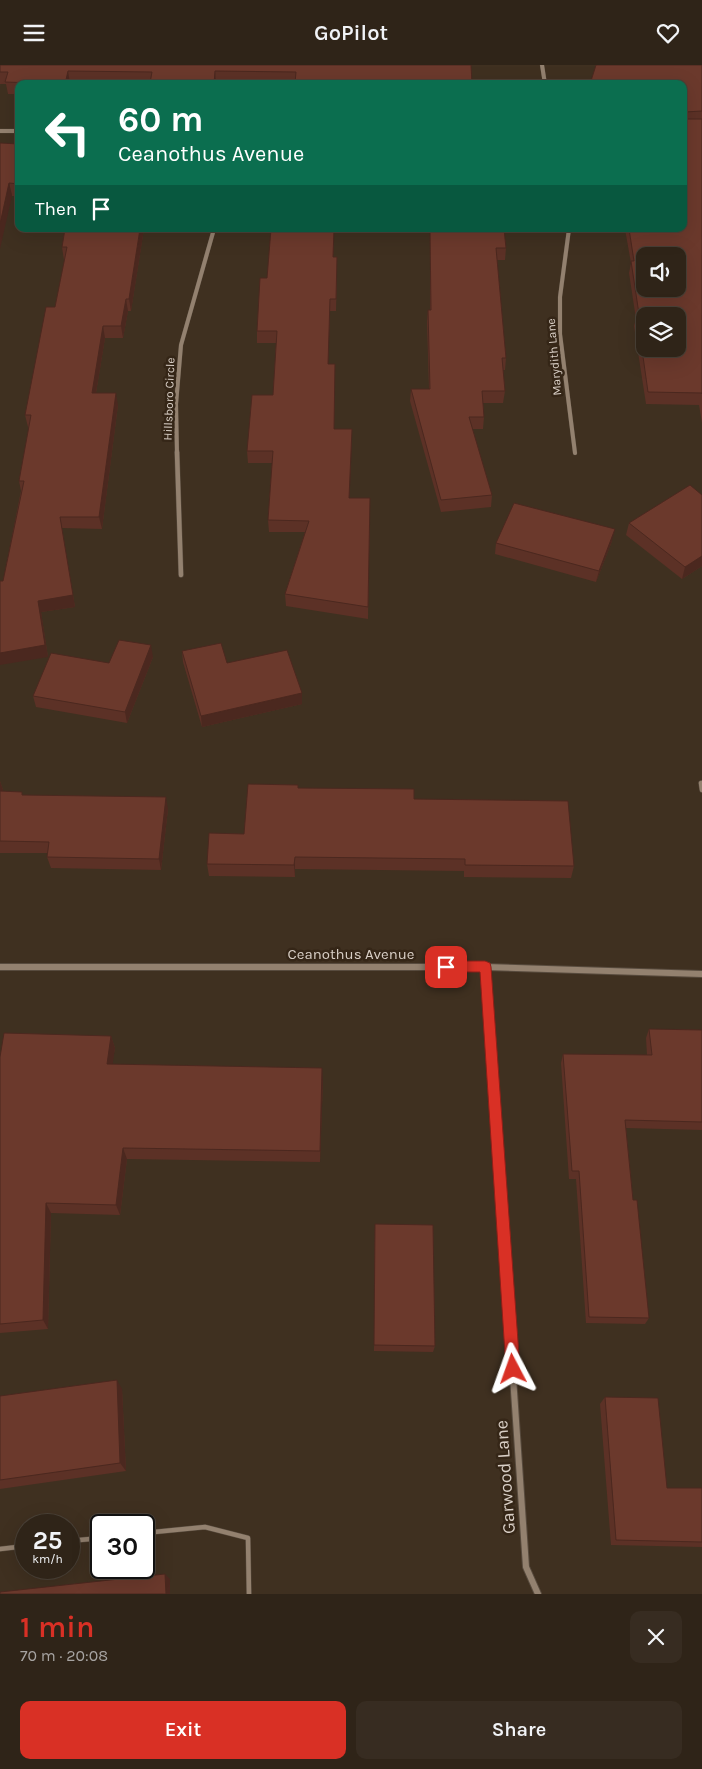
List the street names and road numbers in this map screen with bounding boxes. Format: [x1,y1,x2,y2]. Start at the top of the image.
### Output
street label: Marydith Lane [544,318,564,396]
street label: Hillsboro Circle [161,357,177,441]
street label: Ceanothus Avenue [288,945,415,963]
street label: Garwood Lane [490,1419,520,1535]

